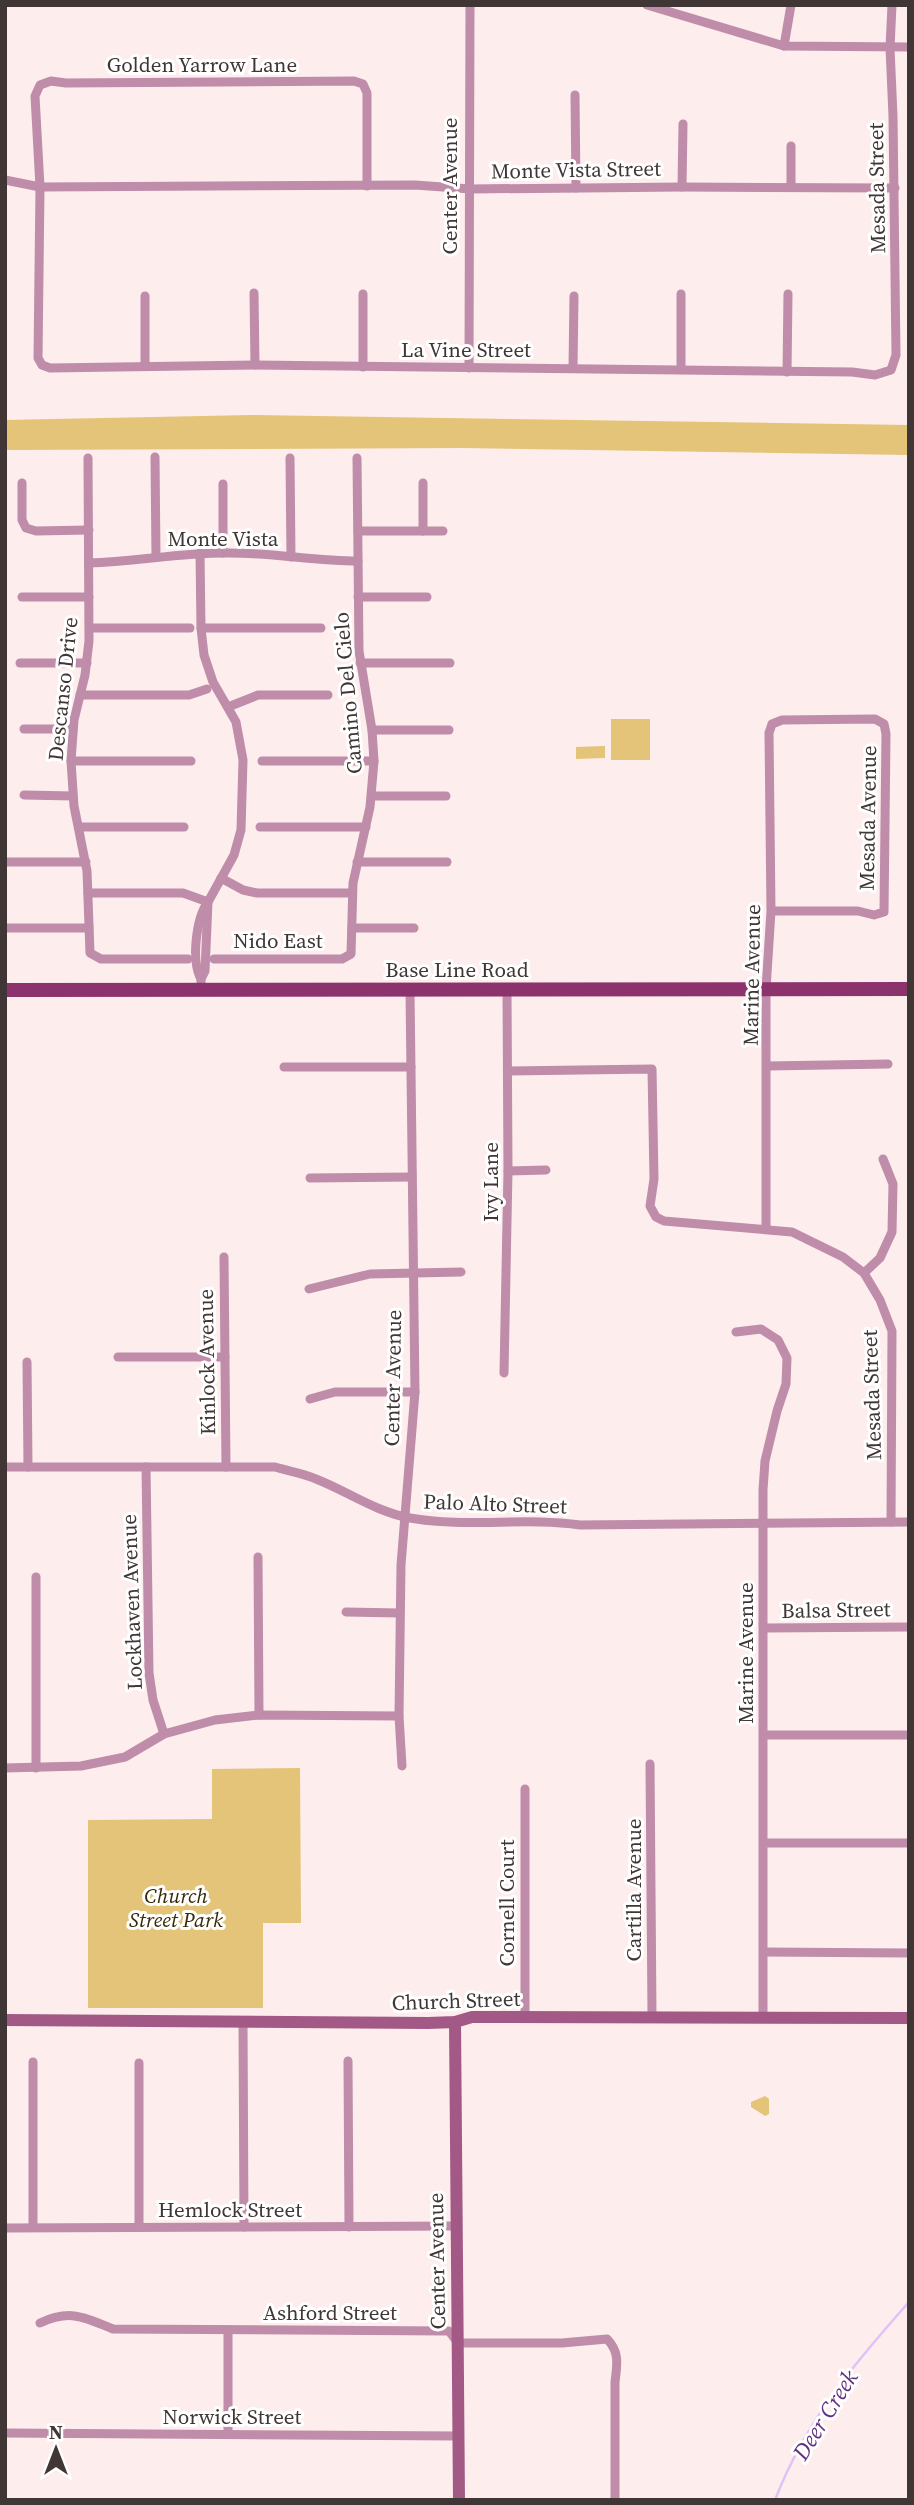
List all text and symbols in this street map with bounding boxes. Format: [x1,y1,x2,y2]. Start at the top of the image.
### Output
street label: Golden Yarrow Lane [107,50,297,79]
street label: Center Avenue [435,118,464,254]
street label: Mesada Street [861,122,892,254]
street label: Monte Vista Street [491,154,661,185]
street label: La Vine Street [401,335,531,364]
street label: Monte Vista [168,524,279,553]
street label: Camino Del Cielo [326,611,369,775]
street label: Descanso Drive [41,616,84,762]
street label: Mesada Avenue [852,745,883,891]
street label: Marine Avenue [736,904,767,1046]
street label: Nido East [233,926,323,955]
street label: Base Line Road [385,955,529,984]
street label: Ivy Lane [476,1142,505,1222]
street label: Kinlock Avenue [191,1289,222,1435]
street label: Center Avenue [377,1309,408,1447]
street label: Mesada Street [855,1329,888,1461]
street label: Palo Alto Street [423,1487,567,1521]
street label: Lockhaven Avenue [114,1514,149,1690]
street label: Marine Avenue [731,1582,760,1724]
street label: Balsa Street [781,1594,891,1625]
street label: Cartilla Avenue [619,1818,648,1962]
street label: Cornell Court [492,1839,521,1967]
park label: Church Street Park [129,1881,223,1934]
street label: Church Street [391,1984,521,2017]
street label: Center Avenue [421,2192,452,2330]
street label: Hemlock Street [158,2195,302,2224]
street label: Ashford Street [263,2298,397,2327]
water label: Deer Creek [784,2364,865,2467]
street label: Norwick Street [163,2402,302,2431]
north arrow [21,2414,91,2484]
text: N [49,2419,63,2445]

